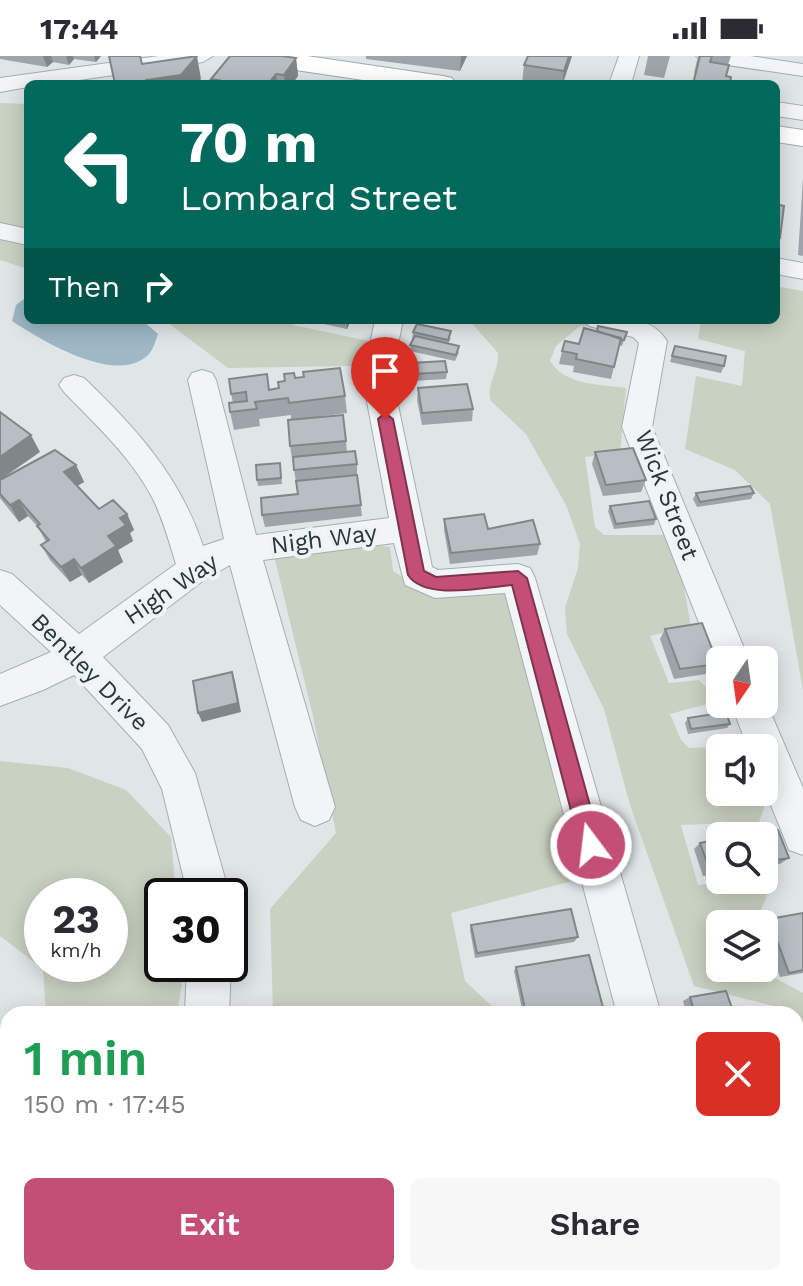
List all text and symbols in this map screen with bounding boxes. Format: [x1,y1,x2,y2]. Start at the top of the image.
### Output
text: 17:44 [40,11,118,46]
text: 70 m [180,110,317,176]
icon: left [48,112,152,216]
text: Lombard Street [180,177,457,219]
icon: right [136,264,180,308]
text: Then [48,269,120,304]
pin [351,337,419,419]
icon: arrive [363,349,407,393]
street label: Wick Street [629,426,705,564]
street label: Nigh Way [269,519,379,559]
street label: High Way [119,547,224,630]
street label: Bentley Drive [25,607,155,737]
north arrow [706,646,778,718]
map controls [706,646,778,982]
button: sound [706,734,778,806]
position arrow [549,803,633,887]
button: search [706,822,778,894]
speed limit sign: 30 [144,878,248,982]
text: 23 [52,896,100,943]
button: layers [706,910,778,982]
text: km/h [50,938,102,962]
text: 1 min [24,1030,147,1087]
button: close [696,1032,780,1116]
text: 150 m · 17:45 [24,1089,186,1119]
button: Exit [24,1178,394,1270]
button: Share [410,1178,780,1270]

